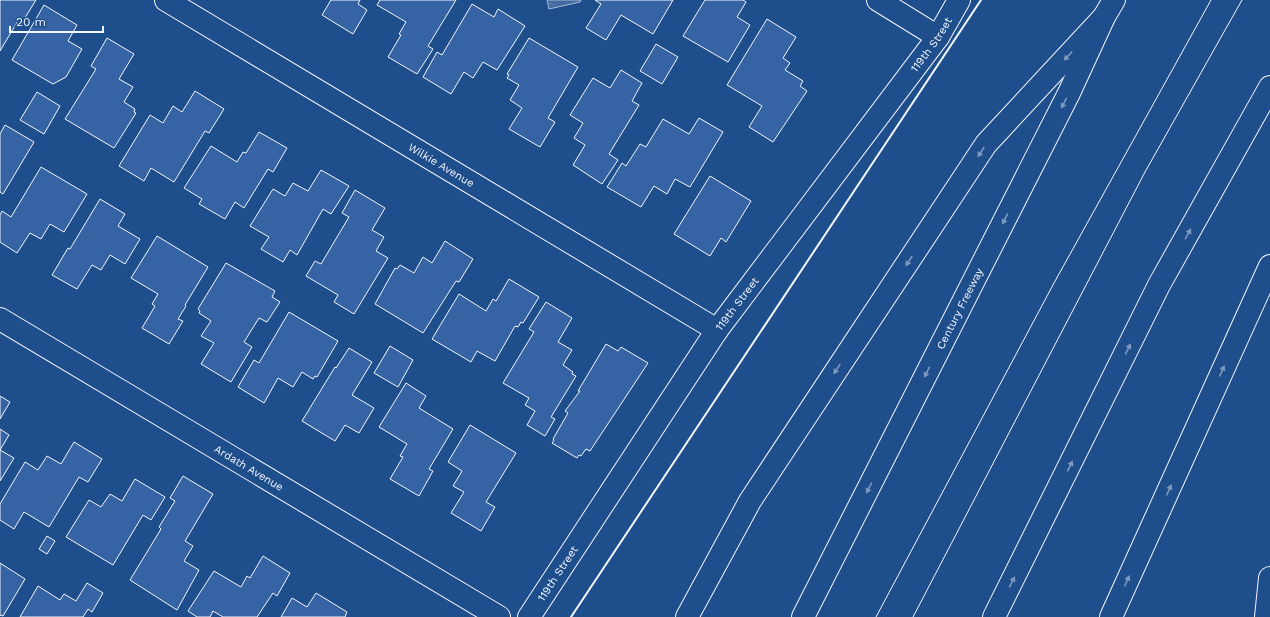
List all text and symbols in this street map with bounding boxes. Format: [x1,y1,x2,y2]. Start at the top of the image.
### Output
scale bar [10,8,103,34]
text: 20 m [16,15,46,29]
street label: 119th Street [908,15,955,74]
one-way arrow [1063,51,1072,61]
one-way arrow [1061,97,1067,109]
street label: Wilkie Avenue [406,140,477,190]
one-way arrow [977,146,984,158]
one-way arrow [1002,213,1008,225]
one-way arrow [1184,228,1191,240]
one-way arrow [905,256,913,266]
street label: Century Freeway [934,265,986,351]
street label: 119th Street [712,274,761,333]
one-way arrow [1124,344,1131,355]
one-way arrow [834,363,841,375]
one-way arrow [1220,365,1226,377]
one-way arrow [924,367,931,378]
street label: Ardath Avenue [212,442,286,493]
one-way arrow [1066,460,1073,472]
one-way arrow [865,483,872,494]
one-way arrow [1166,484,1172,495]
street label: 119th Street [535,543,581,604]
one-way arrow [1125,575,1131,587]
one-way arrow [1008,576,1015,588]

